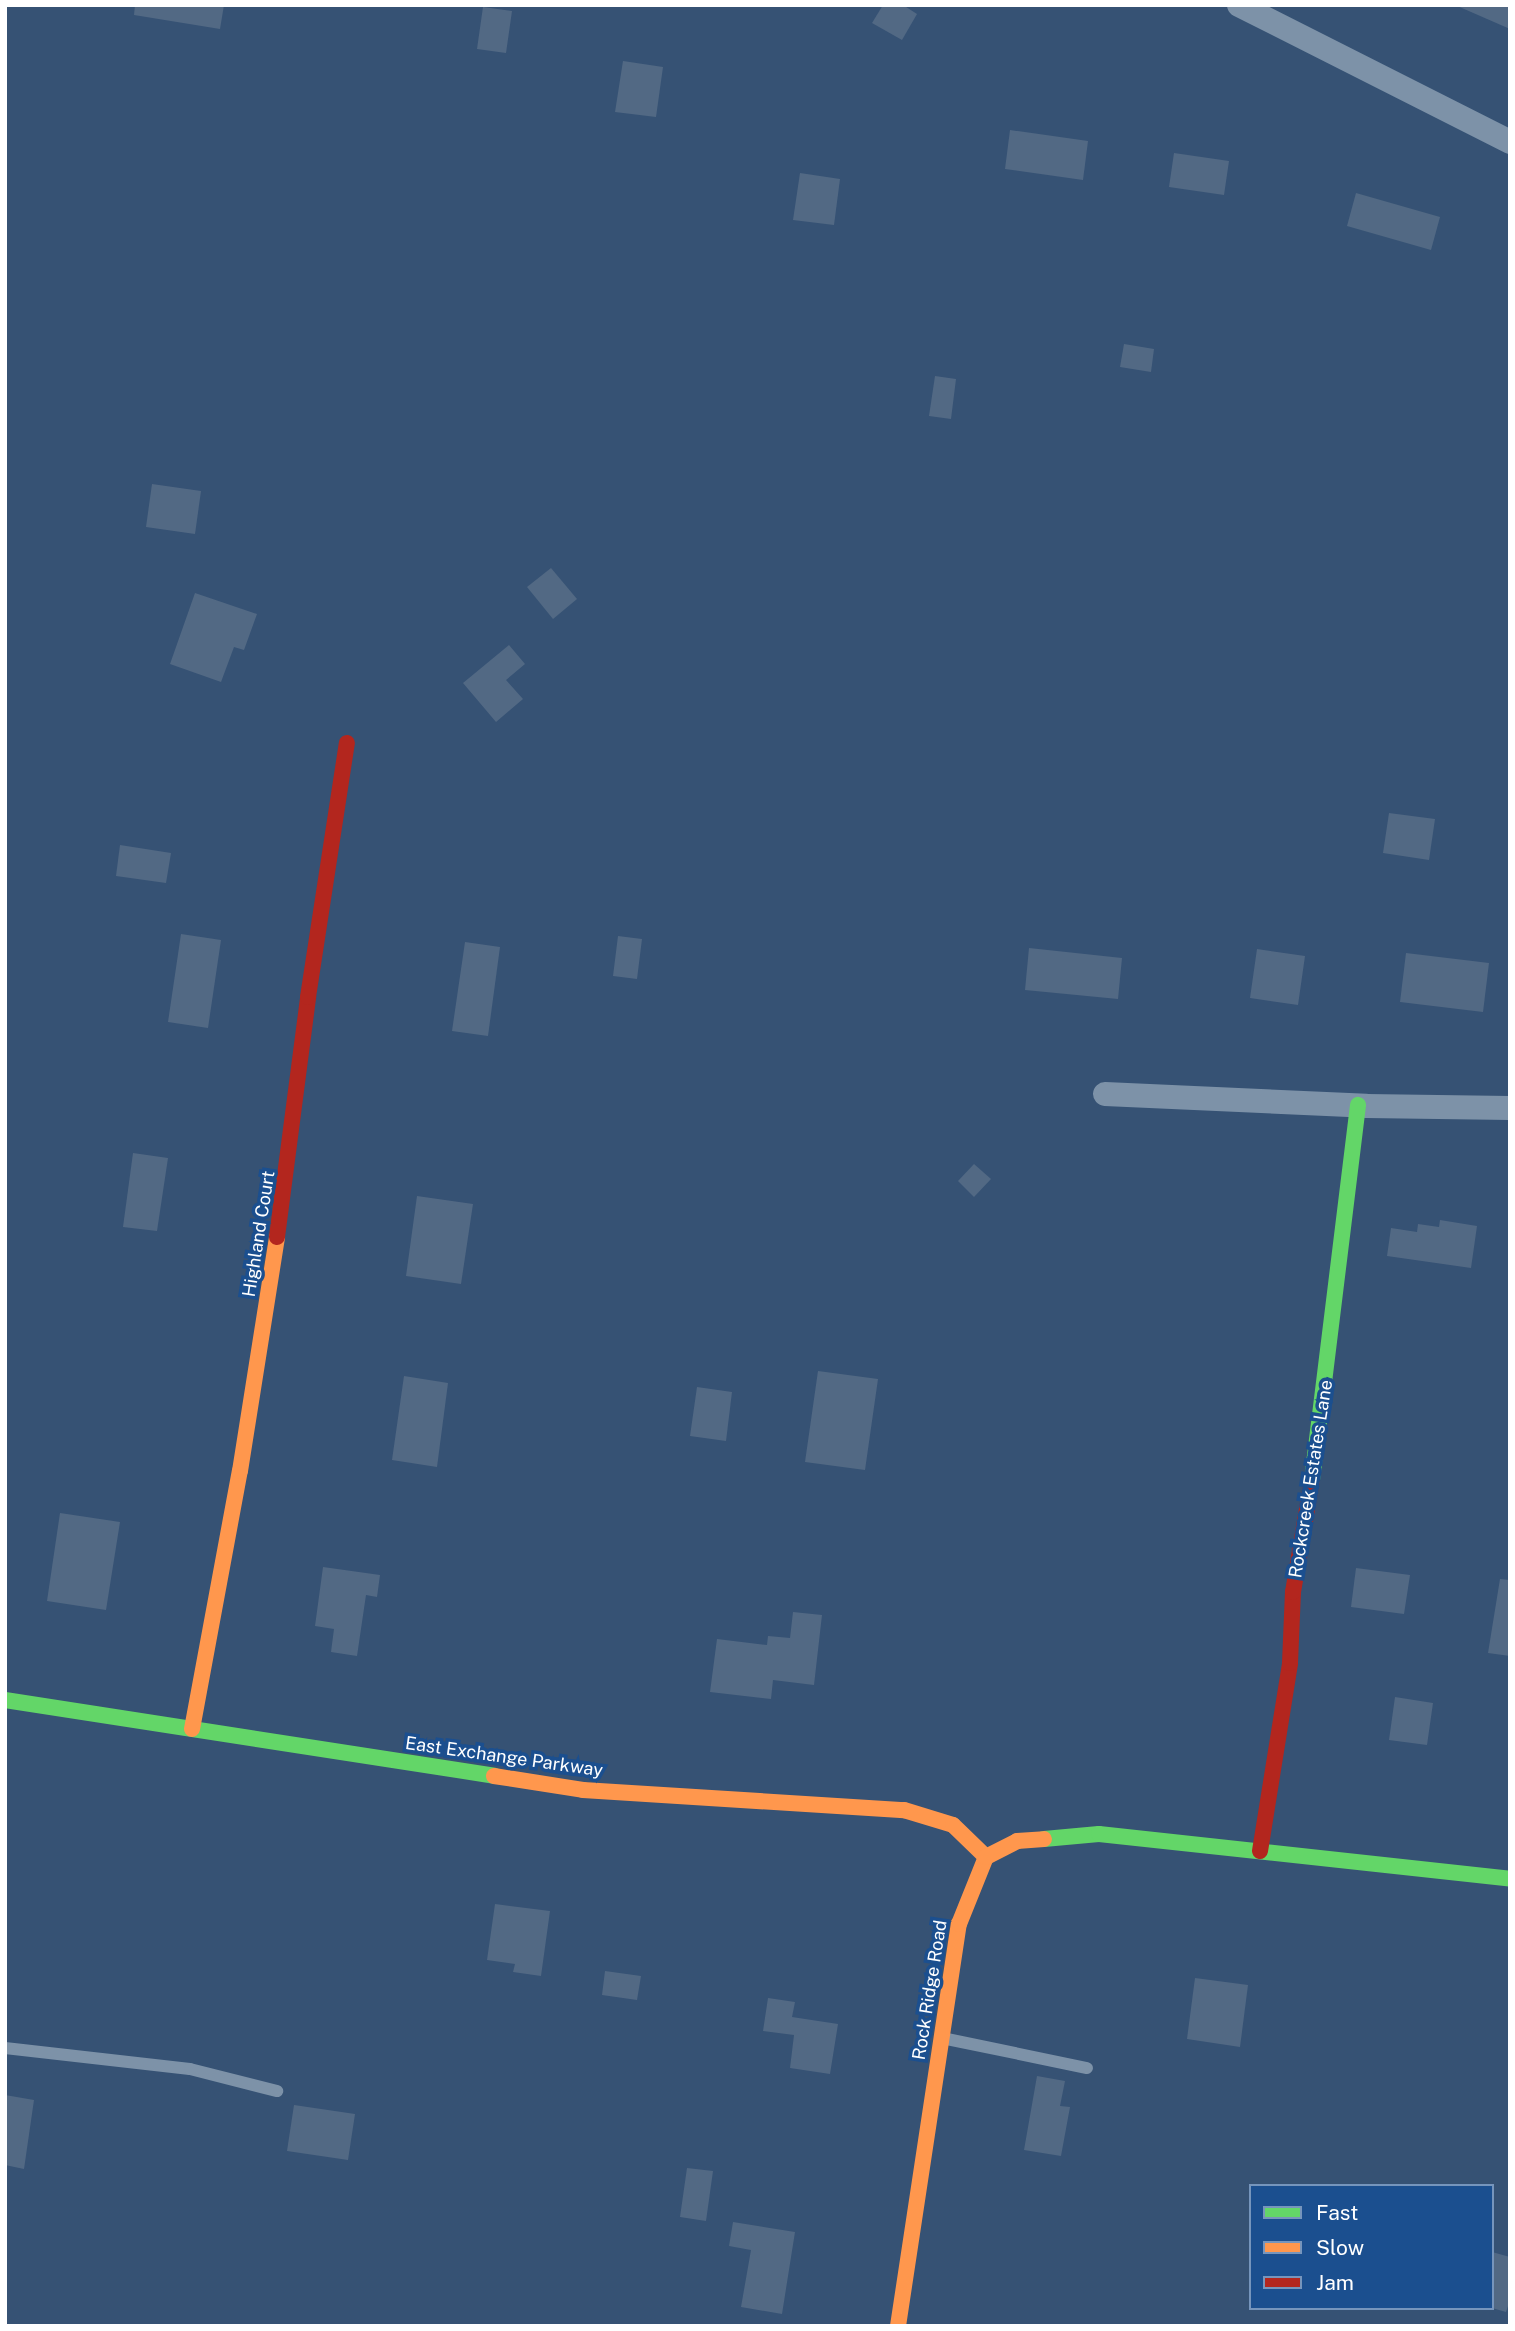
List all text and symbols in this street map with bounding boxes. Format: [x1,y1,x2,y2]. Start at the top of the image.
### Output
street label: Highland Court [238,1169,280,1299]
street label: Rockcreek Estates Lane [1285,1378,1337,1580]
street label: East Exchange Parkway [404,1732,604,1782]
street label: Rock Ridge Road [908,1918,952,2062]
legend [1249,2184,1494,2310]
text: Fast [1316,2200,1358,2225]
text: Slow [1316,2235,1364,2260]
text: Jam [1316,2270,1354,2295]

